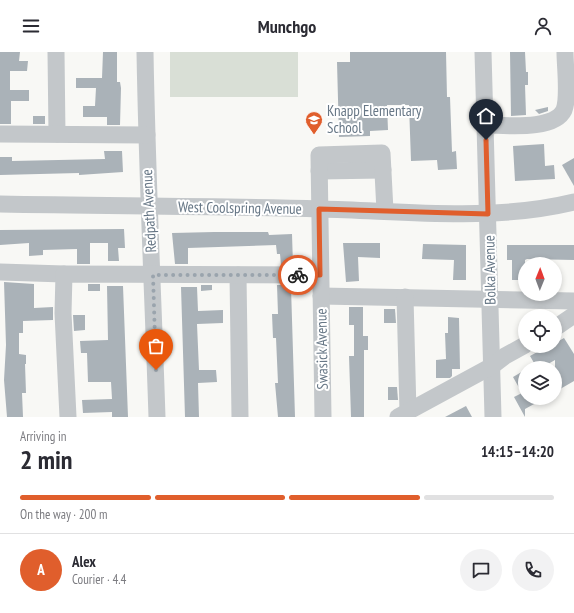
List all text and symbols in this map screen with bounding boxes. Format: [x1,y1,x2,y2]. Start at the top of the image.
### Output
icon: menu [20,15,42,37]
text: Munchgo [258,15,316,38]
icon: person [532,15,554,37]
pin [469,99,503,140]
place label: Knapp Elementary School [327,101,422,137]
icon: home [475,105,497,127]
school or university icon: Knapp Elementary School [304,110,324,135]
street label: Redpath Avenue [137,169,160,253]
street label: West Coolspring Avenue [178,197,302,218]
street label: Bolka Avenue [479,235,500,305]
courier [278,255,318,295]
north arrow [518,257,562,301]
map controls [518,257,562,405]
icon: bike [287,264,309,286]
street label: Swasick Avenue [311,308,332,390]
button: locate [518,309,562,353]
pin [139,329,173,370]
icon: bag [145,335,167,357]
button: layers [518,361,562,405]
text: Arriving in [20,428,67,445]
text: 14:15–14:20 [481,442,554,461]
text: 2 min [20,443,73,476]
text: On the way · 200 m [20,506,107,523]
button: chat [460,549,502,591]
button: phone [512,549,554,591]
text: Alex [72,552,96,571]
text: A [37,560,45,579]
text: Courier · 4.4 [72,571,126,588]

